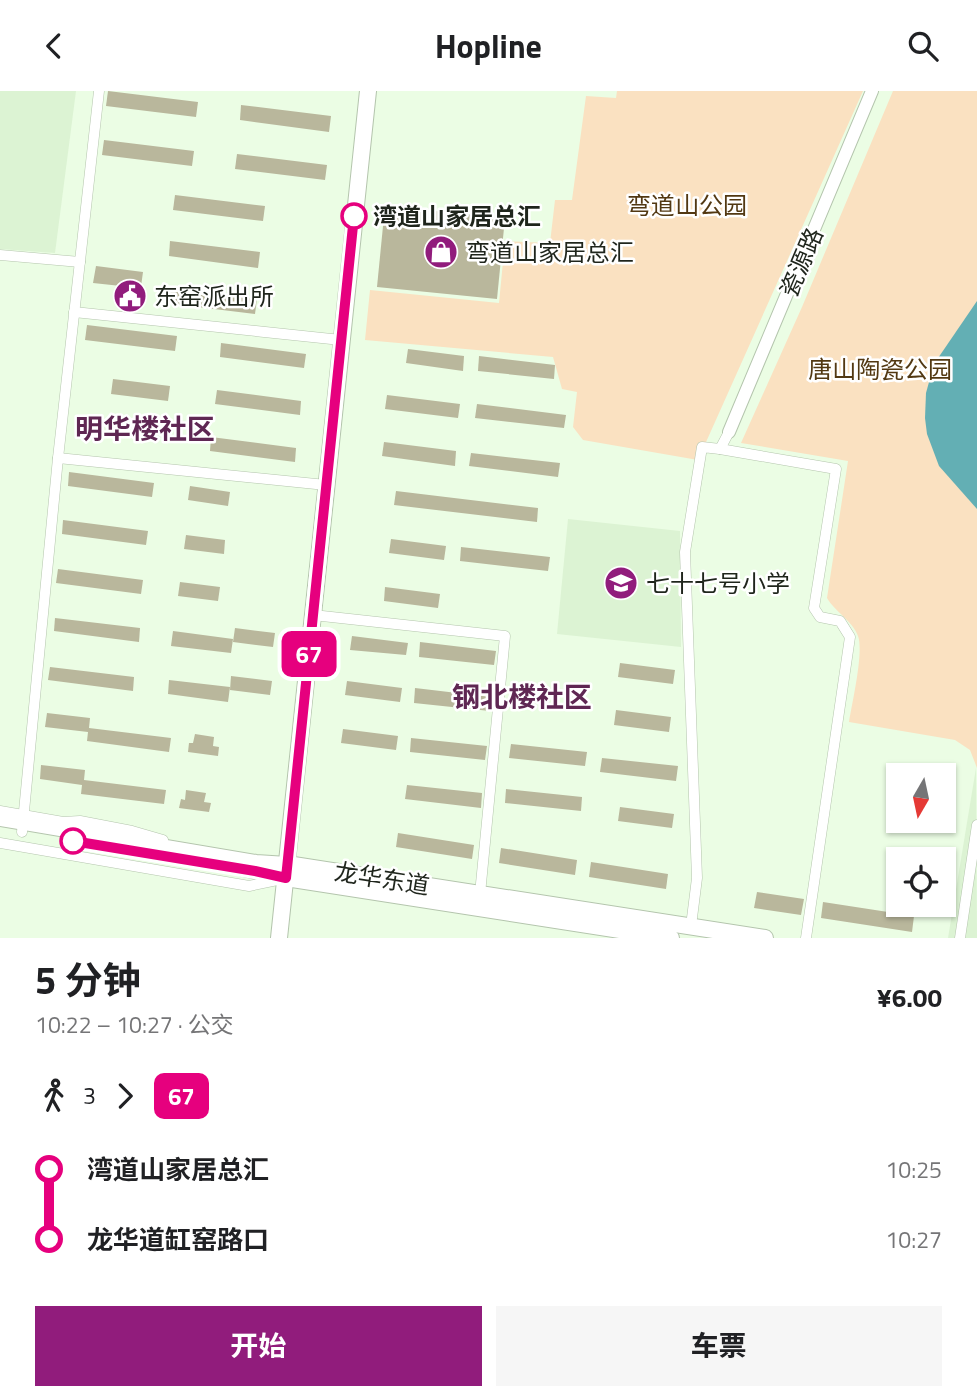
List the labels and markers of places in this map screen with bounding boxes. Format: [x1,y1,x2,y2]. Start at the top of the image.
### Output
place label: 湾道山家居总汇 [373,198,541,234]
marker: 湾道山家居总汇 [341,203,367,229]
shop icon: 弯道山家居总汇 [422,233,460,271]
place label: 弯道山家居总汇 [466,234,634,270]
public building icon: 东窑派出所 [111,277,149,315]
place label: 东窑派出所 [154,278,274,314]
school or university icon: 七十七号小学 [602,564,640,602]
place label: 七十七号小学 [646,565,790,601]
unlabelled marker [60,828,86,854]

